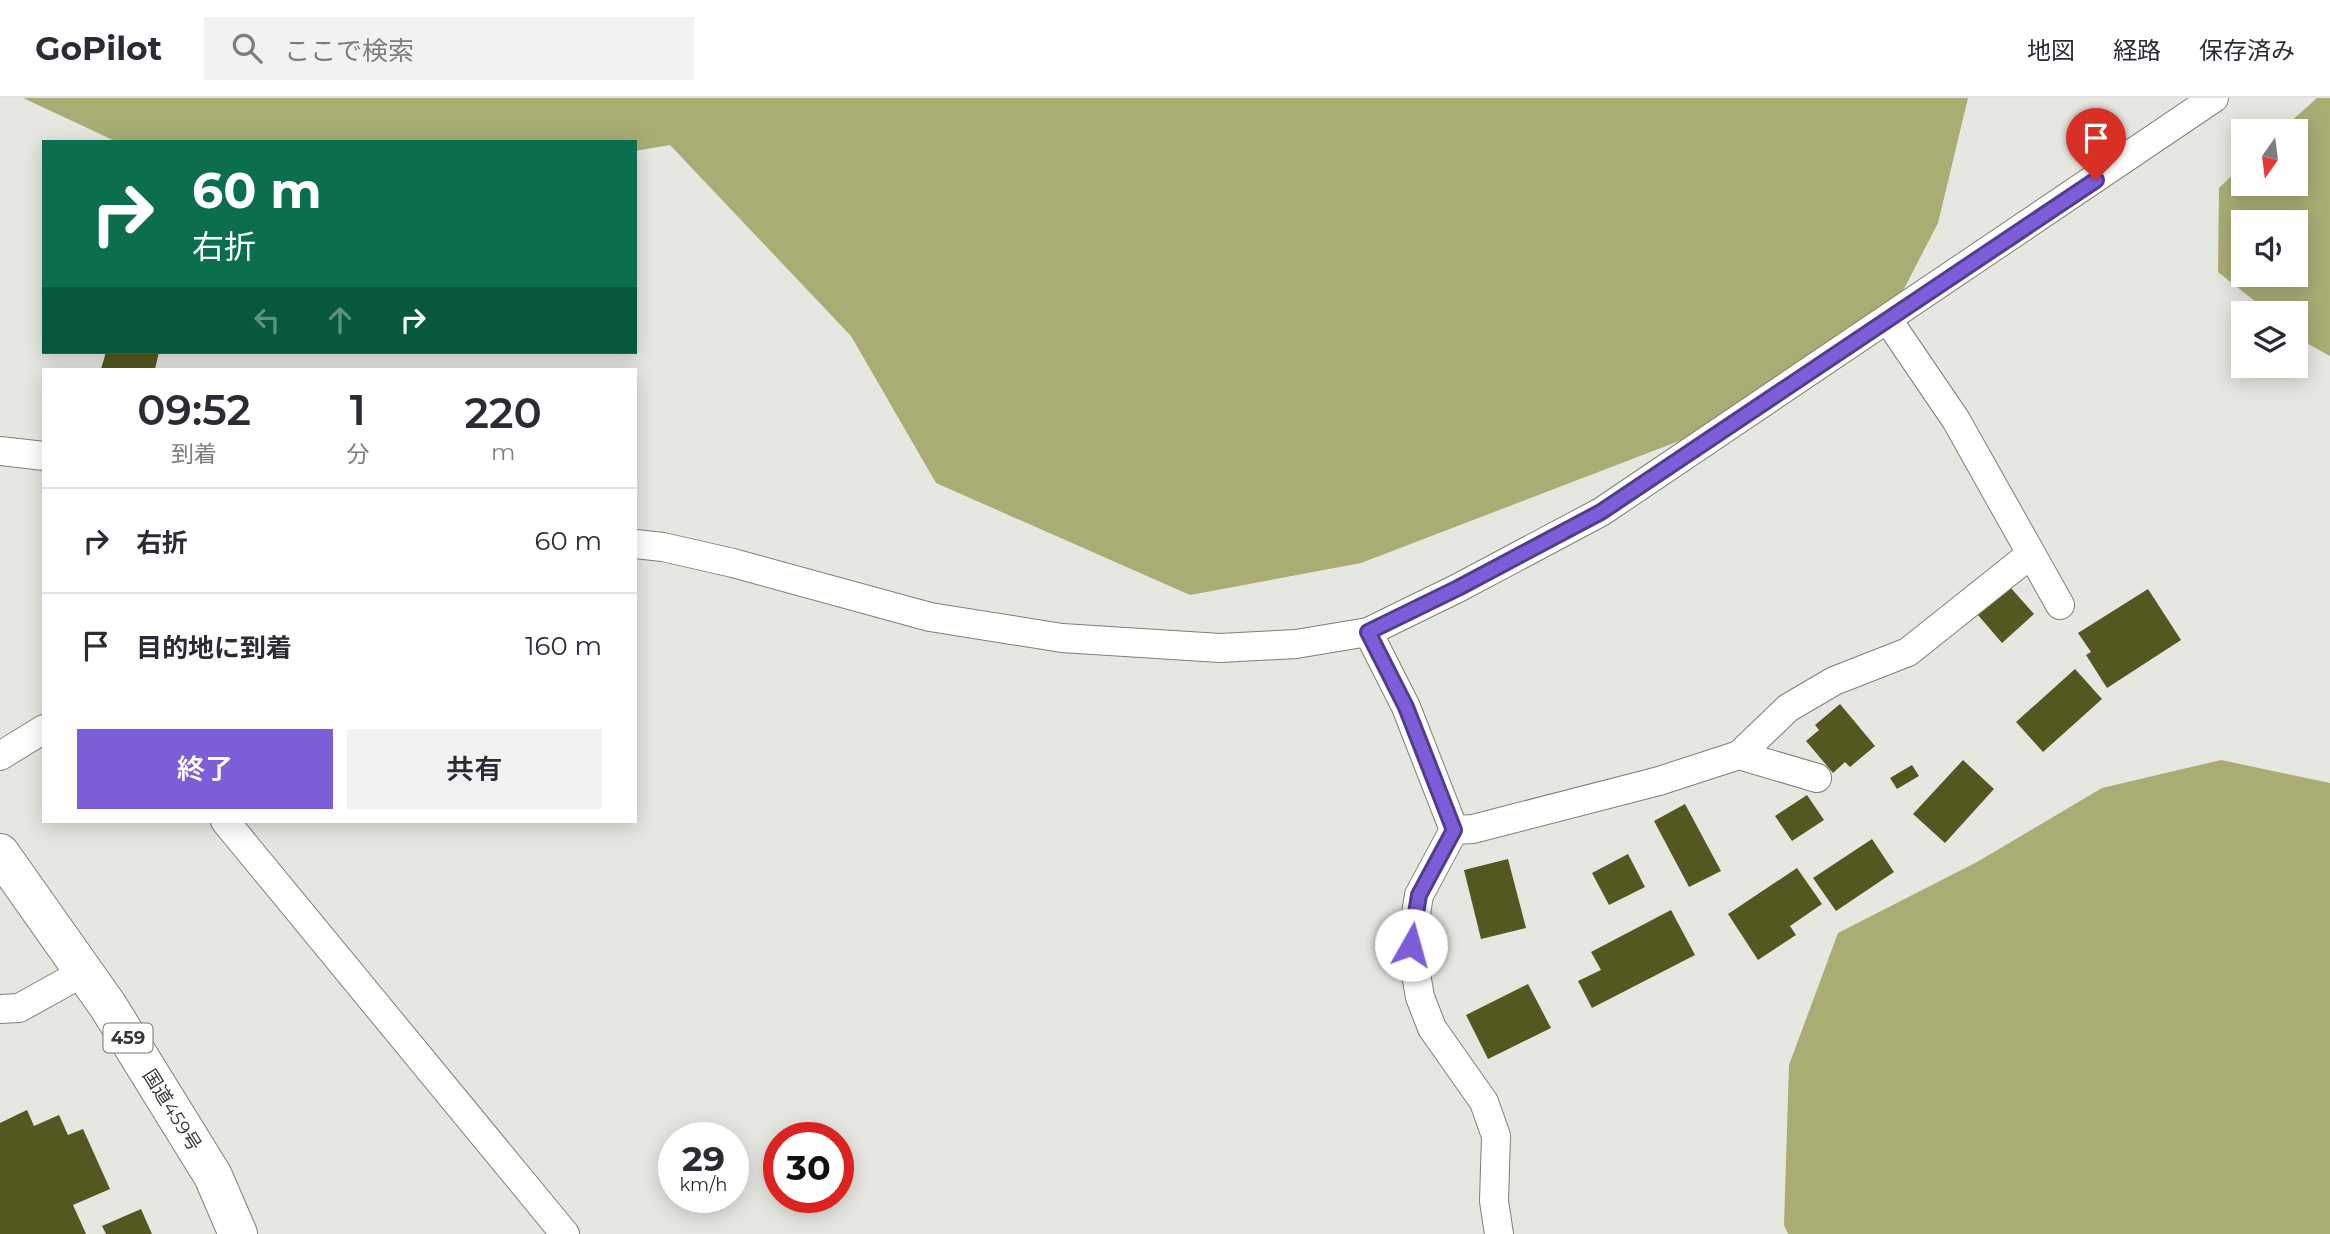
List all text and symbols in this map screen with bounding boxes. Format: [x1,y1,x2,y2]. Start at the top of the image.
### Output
search box [204,17,694,80]
text: GoPilot [35,28,162,68]
icon: search [228,29,266,67]
text: ここで検索 [284,35,414,67]
text: 地図 [2027,36,2075,65]
text: 経路 [2113,36,2161,65]
text: 保存済み [2199,36,2295,65]
pin [2066,108,2126,180]
icon: arrive [2077,119,2115,157]
north arrow [2231,119,2308,196]
map controls [2231,119,2308,378]
text: 60 m [192,161,322,220]
icon: right [77,168,168,259]
button: sound [2231,210,2308,287]
text: 右折 [192,227,256,266]
icon: left [248,301,286,339]
icon: ahead [321,301,359,339]
icon: right [394,301,432,339]
button: layers [2231,301,2308,378]
text: 09:52 [137,384,251,436]
text: 1 [350,384,366,436]
text: 220 [465,387,542,439]
text: m [491,438,515,466]
text: 到着 [171,440,217,468]
text: 分 [346,440,369,468]
icon: right [77,522,115,560]
text: 60 m [535,525,602,557]
text: 右折 [136,527,188,559]
icon: arrive [77,627,115,665]
text: 160 m [525,630,602,662]
text: 目的地に到着 [136,632,292,664]
button: 終了 [77,729,333,809]
button: 共有 [347,729,602,809]
position arrow [1374,908,1448,982]
road number: 459 [104,1023,152,1052]
street label: 国道459号 [138,1065,206,1155]
speed limit sign: 30 [763,1122,854,1213]
text: 29 [682,1137,725,1180]
text: km/h [679,1174,728,1196]

